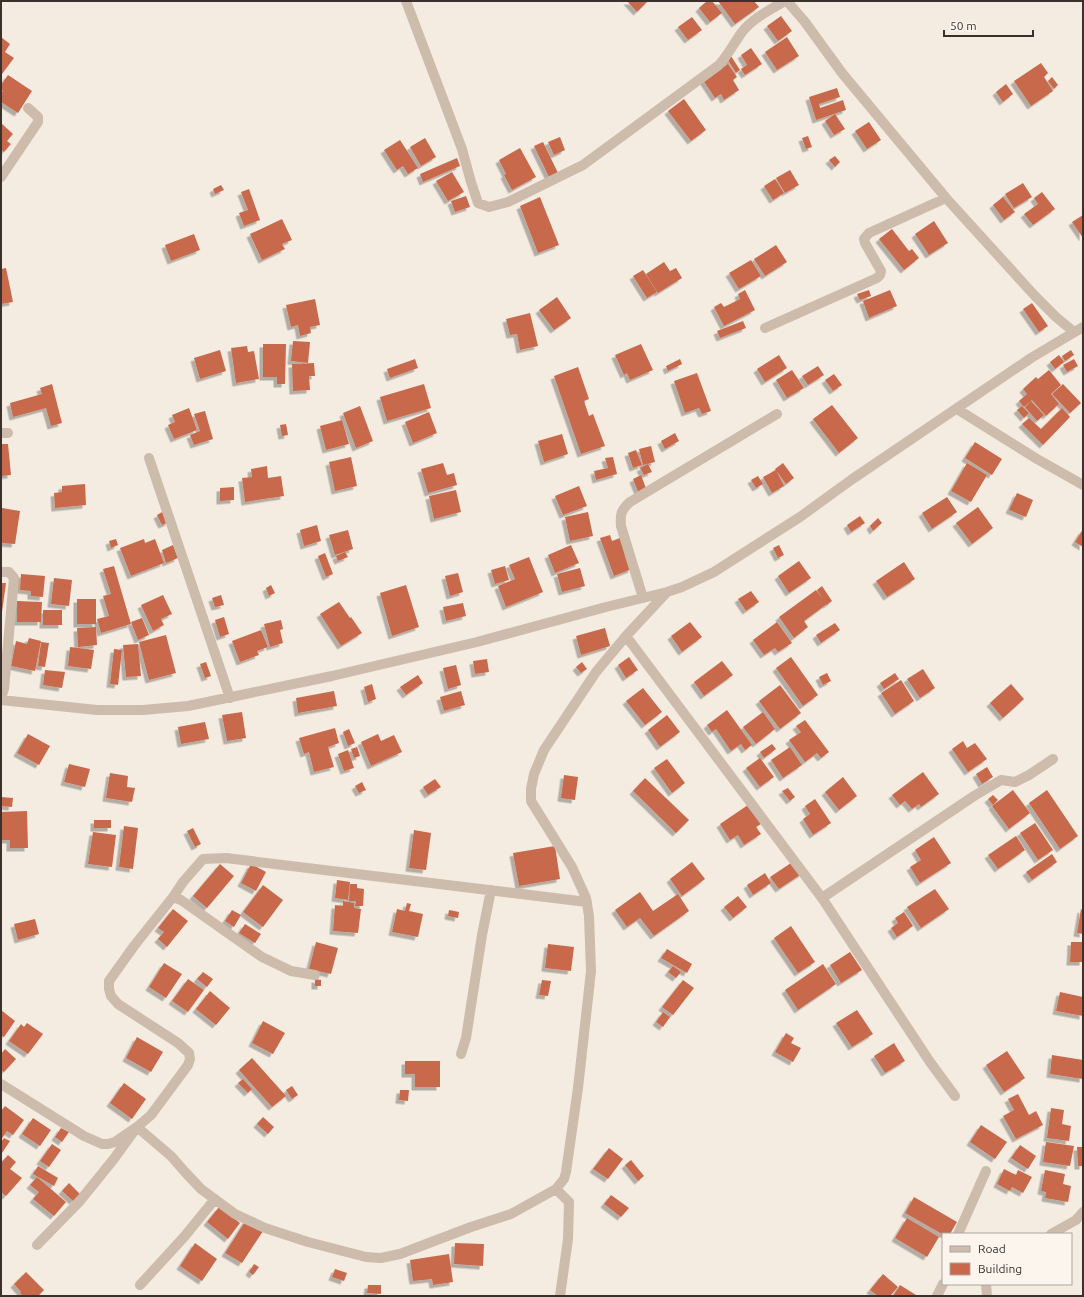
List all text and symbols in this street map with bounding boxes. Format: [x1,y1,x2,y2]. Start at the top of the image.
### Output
scale bar [944,12,1033,38]
text: 50 m [950,19,977,32]
legend [942,1233,1072,1285]
text: Road [978,1242,1006,1255]
text: Building [978,1262,1022,1275]

